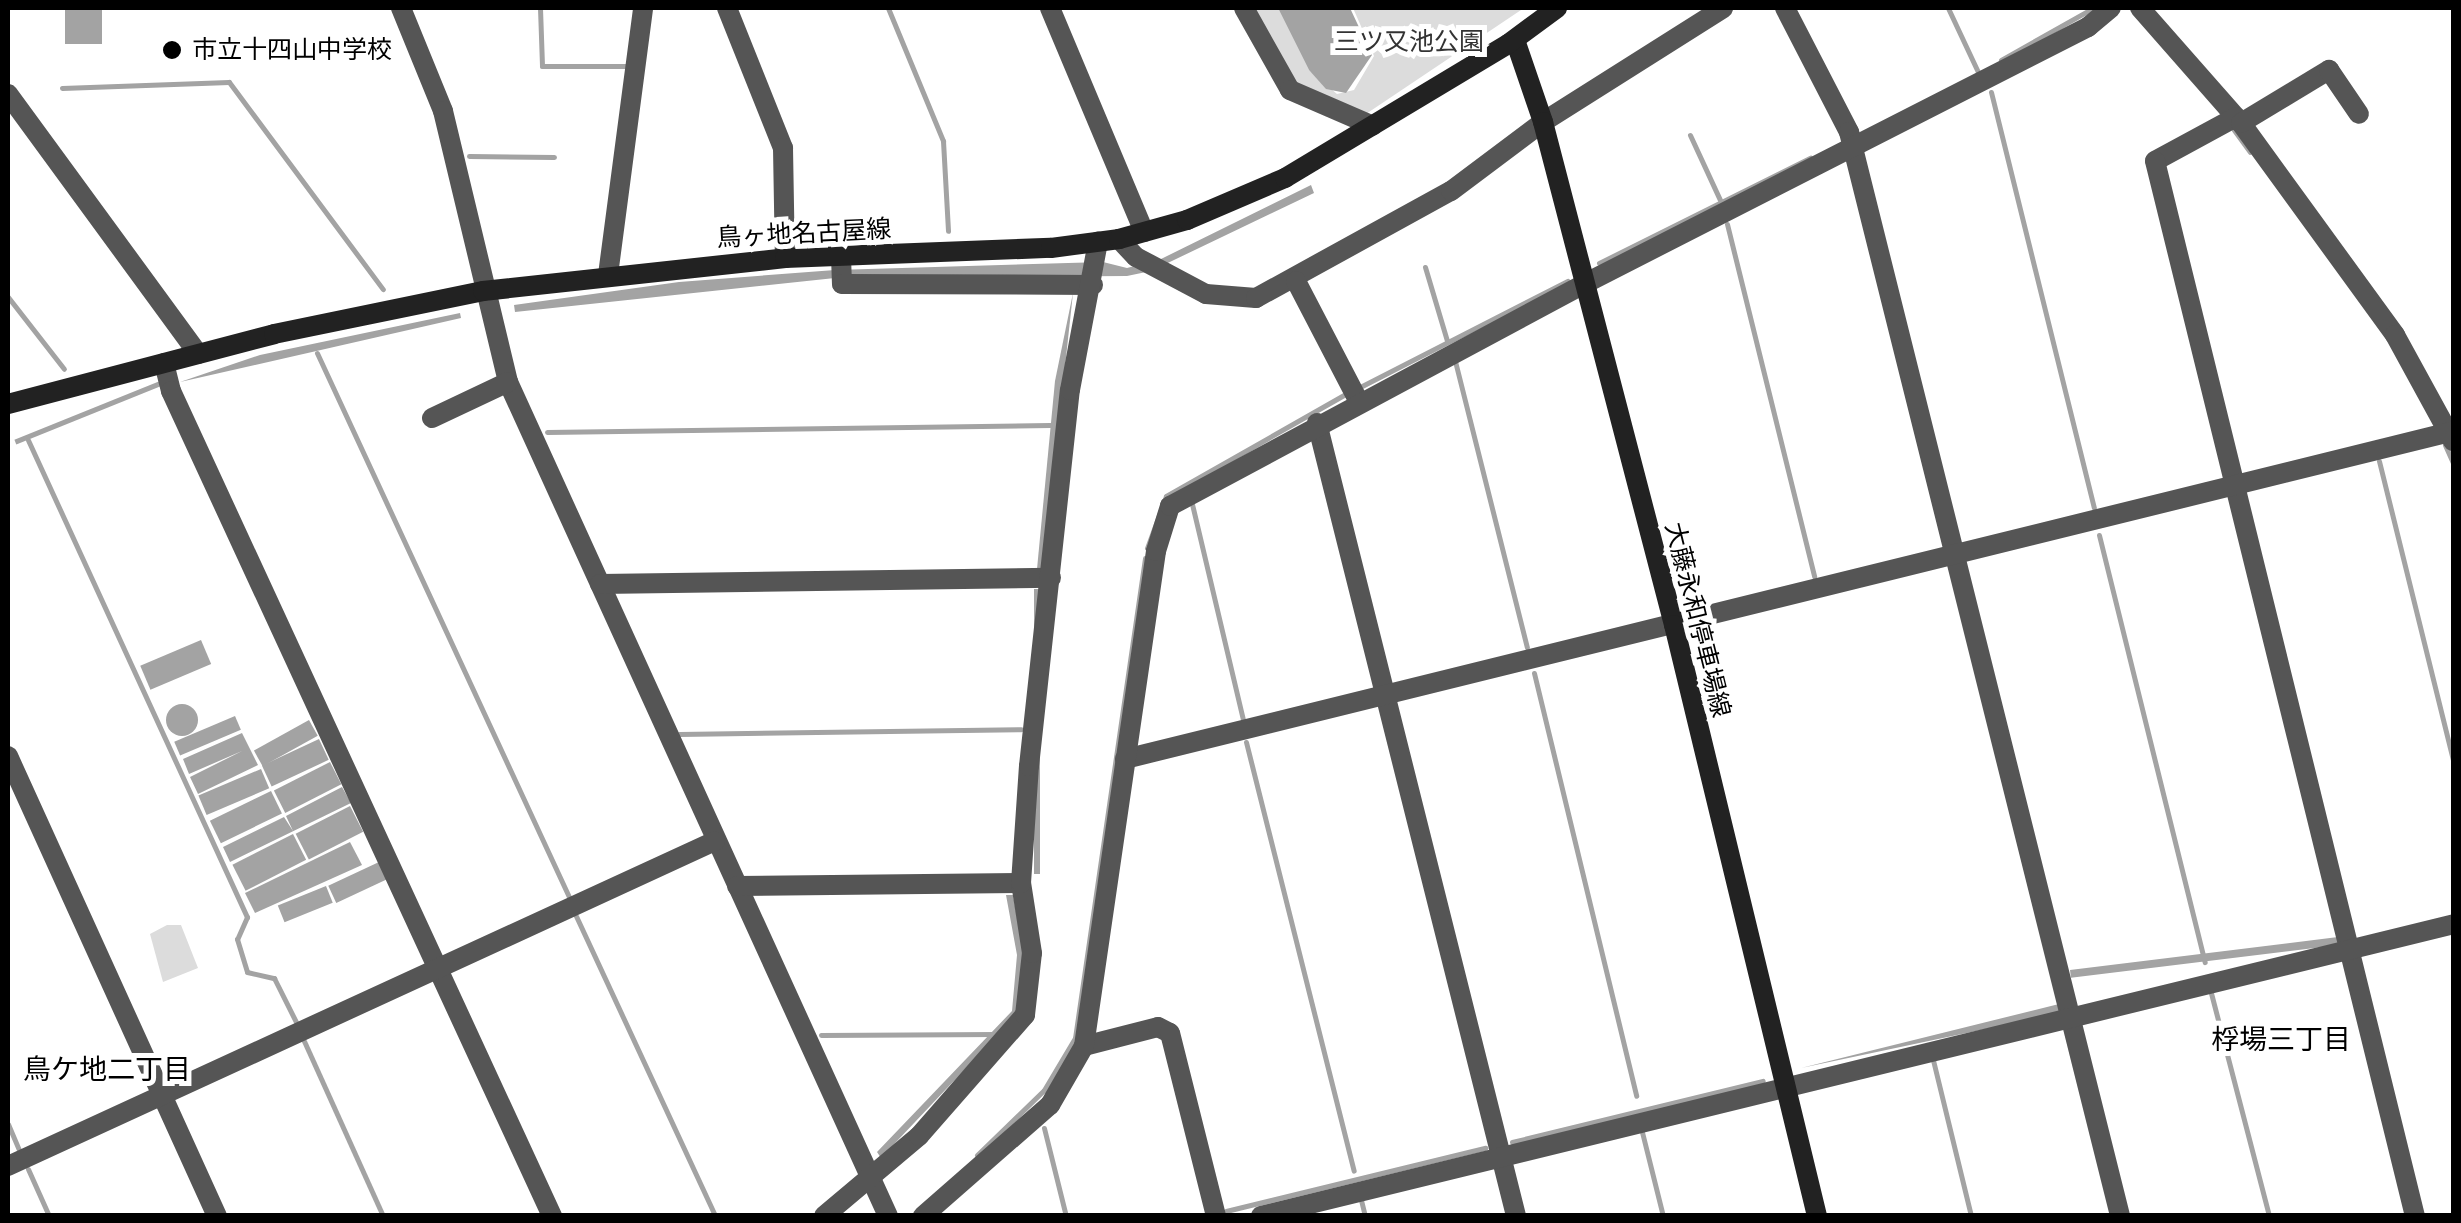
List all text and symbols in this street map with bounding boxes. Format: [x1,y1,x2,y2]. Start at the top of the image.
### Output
park label: 三ツ又池公園 [1334,27,1484,57]
place label: 市立十四山中学校 [192,35,392,65]
marker: 市立十四山中学校 [161,39,183,61]
street label: 鳥ヶ地名古屋線 [716,214,892,254]
street label: 大藤永和停車場線 [1658,519,1736,721]
district label: 桴場三丁目 [2211,1023,2351,1057]
district label: 鳥ケ地二丁目 [23,1053,191,1087]

